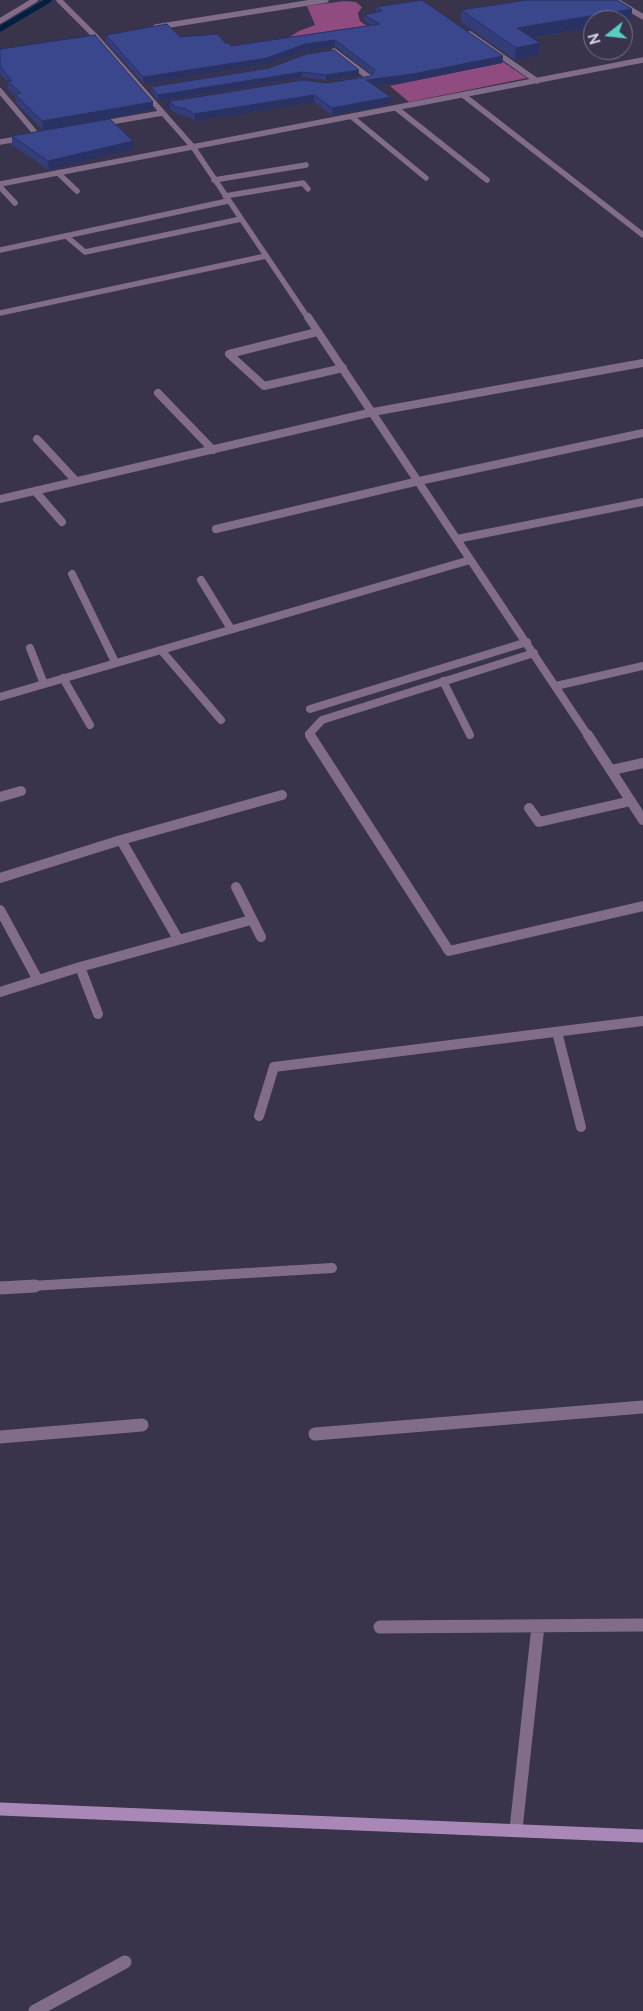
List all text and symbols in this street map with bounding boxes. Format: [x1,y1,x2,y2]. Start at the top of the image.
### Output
north arrow [583,10,633,60]
text: N [585,32,604,46]

